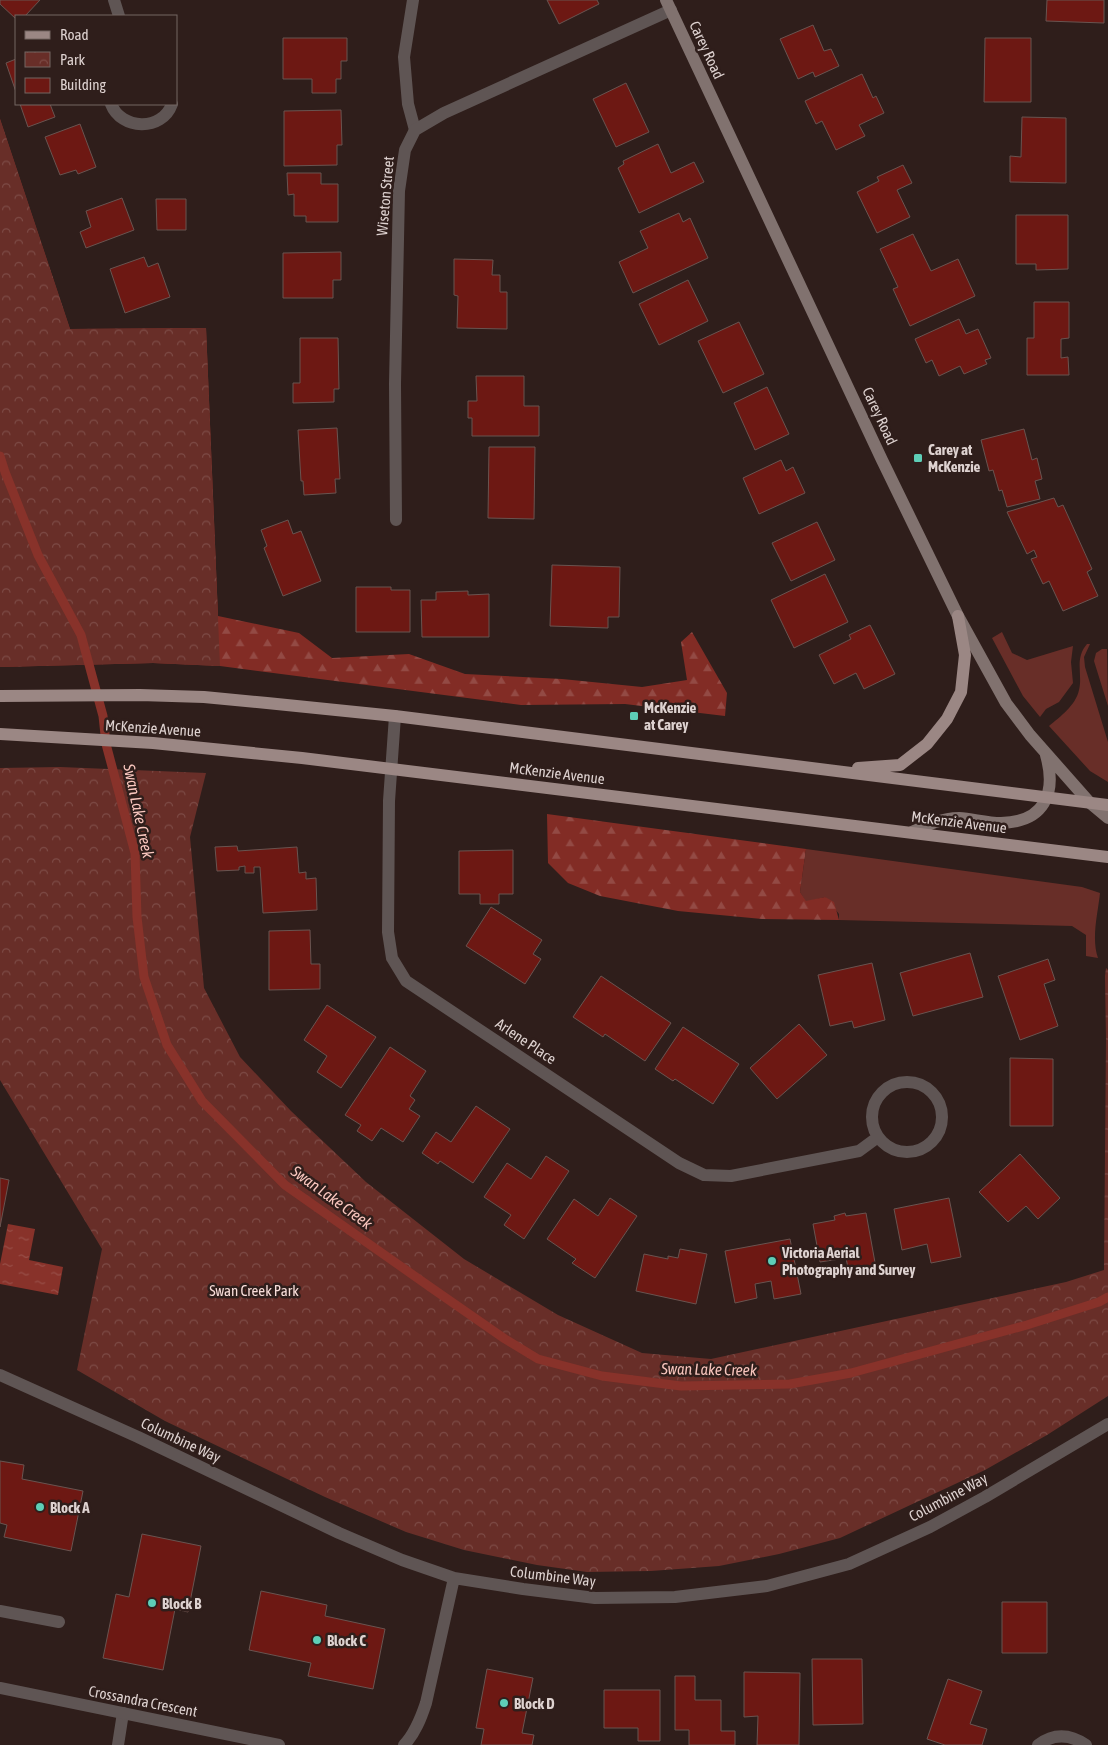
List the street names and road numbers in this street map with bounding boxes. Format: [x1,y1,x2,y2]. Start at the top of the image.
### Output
street label: Carey Road [686,18,728,82]
street label: Wiseton Street [373,155,397,237]
street label: Carey Road [859,384,901,448]
street label: McKenzie Avenue [105,716,202,740]
street label: McKenzie Avenue [508,759,606,787]
street label: McKenzie Avenue [910,808,1008,836]
street label: Arlene Place [493,1015,560,1068]
street label: Columbine Way [138,1414,224,1466]
street label: Columbine Way [906,1469,990,1525]
street label: Columbine Way [509,1562,597,1590]
street label: Crossandra Crescent [87,1682,199,1720]

